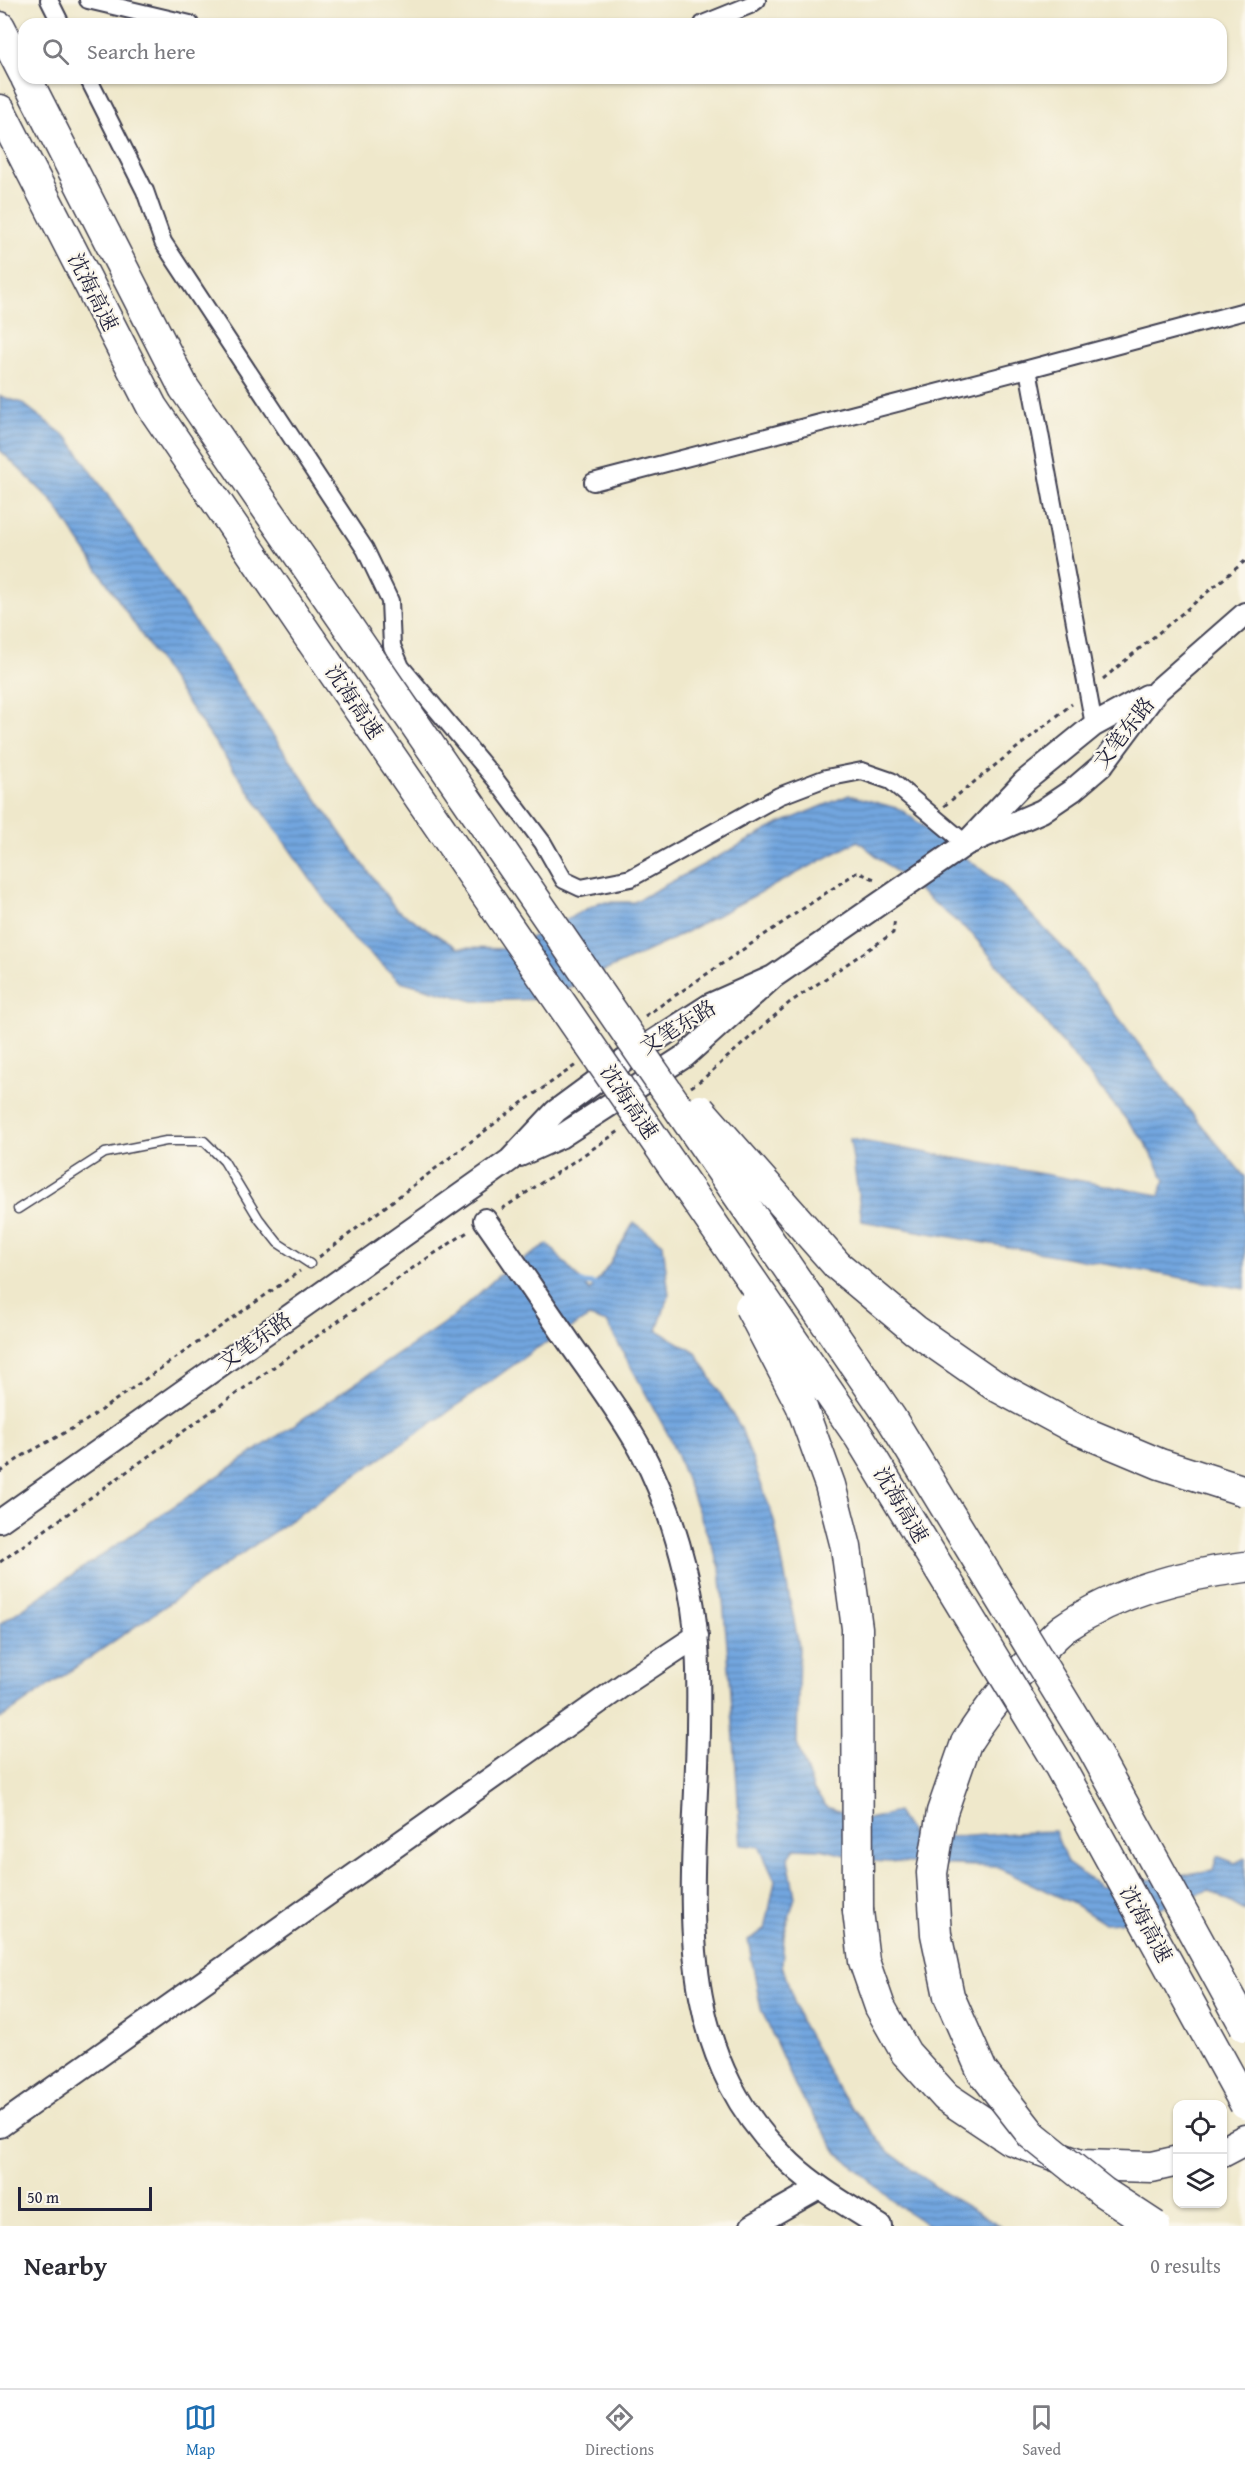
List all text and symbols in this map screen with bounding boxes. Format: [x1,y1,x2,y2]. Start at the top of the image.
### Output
search box [18,18,1227,84]
icon: search [39,35,72,68]
text: Search here [87,35,196,67]
street label: 沈海高速 [61,247,126,336]
street label: 沈海高速 [318,658,391,745]
street label: 文笔东路 [1086,690,1162,775]
street label: 文笔东路 [634,992,722,1061]
street label: 沈海高速 [593,1058,666,1145]
street label: 文笔东路 [211,1304,298,1377]
street label: 沈海高速 [867,1461,936,1549]
street label: 沈海高速 [1113,1880,1180,1968]
map controls [1173,2100,1227,2208]
button: locate [1173,2100,1227,2154]
button: layers [1173,2154,1227,2208]
scale bar [18,2184,152,2212]
text: 50 m [27,2185,59,2209]
text: Nearby [24,2246,107,2285]
text: 0 results [1150,2251,1221,2280]
tab: Map [184,2401,217,2461]
tab: Directions [585,2401,654,2461]
tab: Saved [1022,2401,1061,2461]

